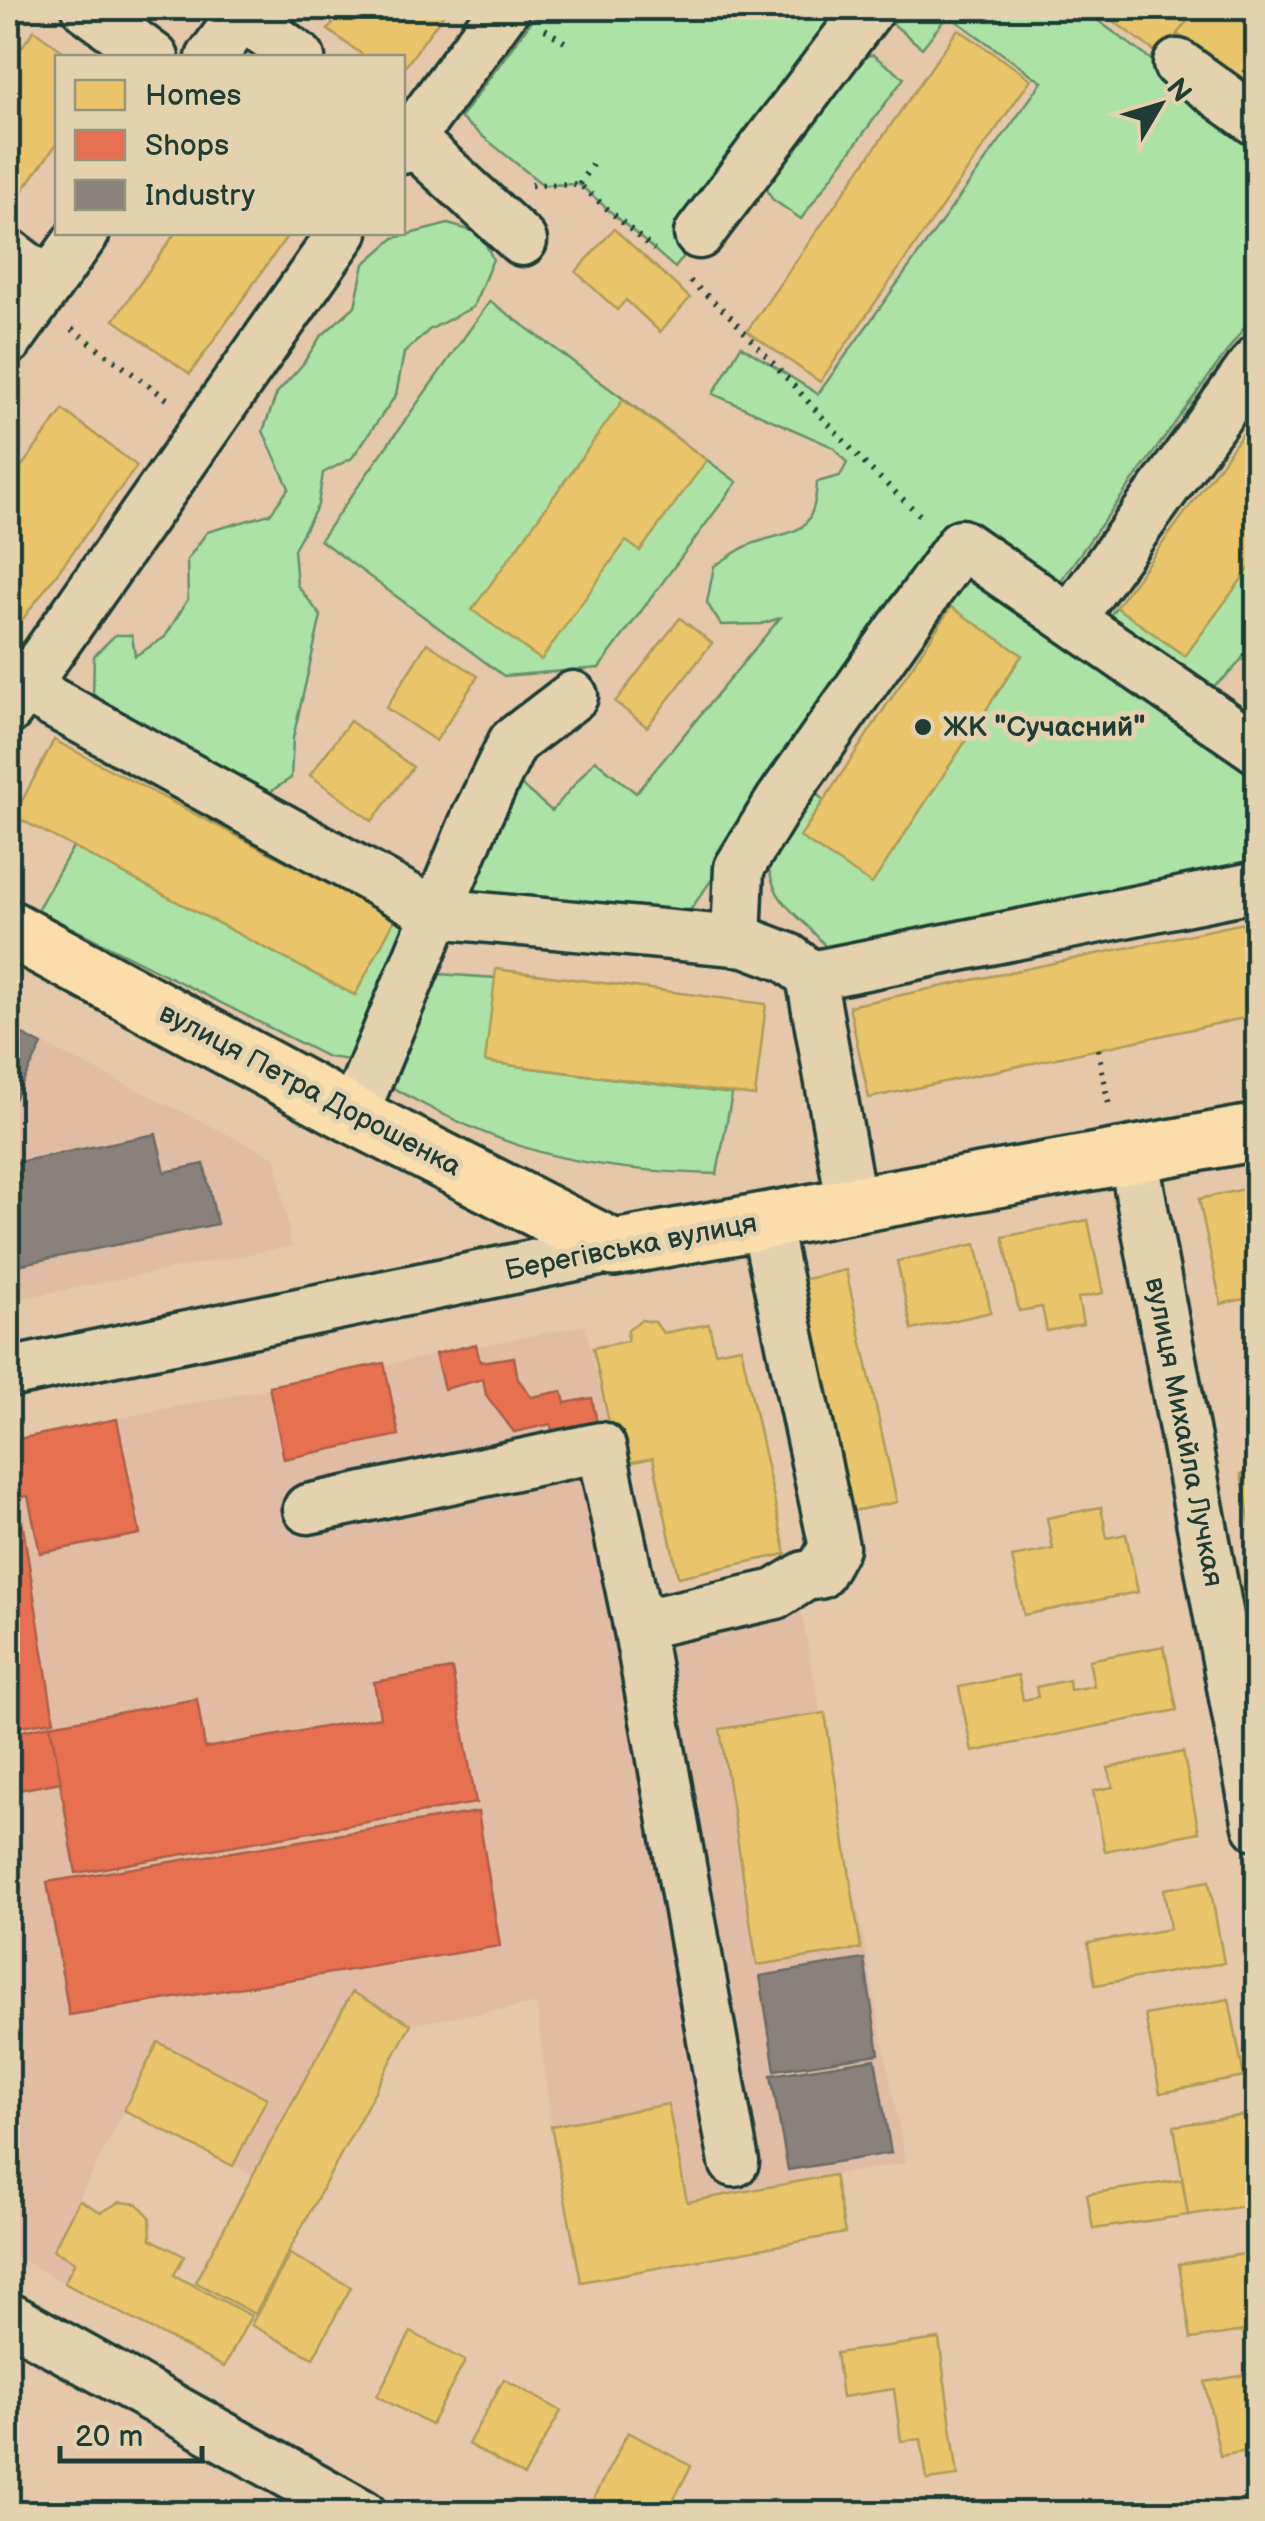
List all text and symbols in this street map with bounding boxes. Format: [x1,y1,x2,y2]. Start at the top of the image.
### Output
legend [55,55,405,235]
north arrow [1110,55,1210,155]
text: N [1159,72,1198,109]
text: Homes [145,78,242,114]
text: Shops [145,128,229,164]
text: Industry [145,178,256,214]
place label: ЖК "Сучасний" [943,711,1145,744]
marker: ЖК "Сучасний" [912,716,934,738]
street label: вулиця Петра Дорошенка [153,996,467,1184]
street label: Берегівська вулиця [502,1206,760,1288]
street label: вулиця Михайла Лучкая [1138,1275,1230,1589]
scale bar [60,2401,202,2463]
text: 20 m [75,2419,143,2455]

